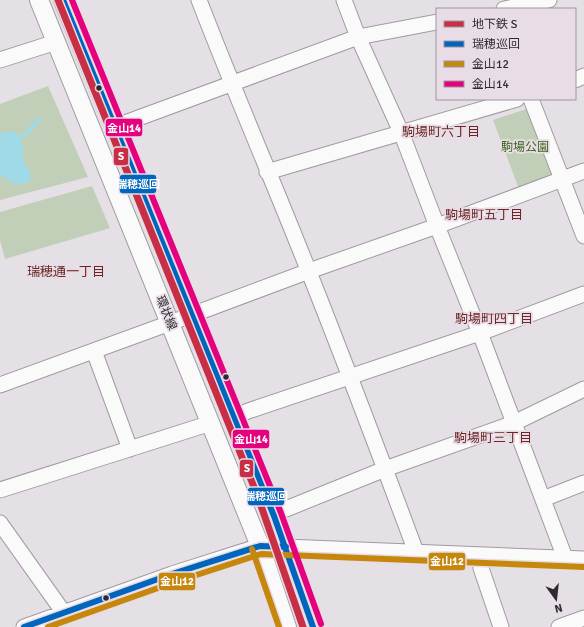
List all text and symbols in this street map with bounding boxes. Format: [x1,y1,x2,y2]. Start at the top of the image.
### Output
legend [436,8,576,100]
text: 地下鉄 S [472,17,518,32]
text: 瑞穂巡回 [472,37,520,52]
text: 金山12 [472,57,509,72]
text: 金山14 [472,77,509,92]
unlabelled marker [94,83,104,93]
line badge: 金山14 [105,118,143,137]
text: 金山14 [107,122,141,135]
district label: 駒場町六丁目 [402,124,480,140]
park label: 駒場公園 [501,140,549,155]
line badge: S [113,147,129,166]
text: S [118,150,124,163]
line badge: 瑞穂巡回 [119,174,157,194]
text: 瑞穂巡回 [116,178,160,191]
district label: 駒場町五丁目 [445,207,523,223]
district label: 瑞穂通一丁目 [27,264,105,280]
street label: 環状線 [152,293,180,333]
district label: 駒場町四丁目 [455,311,533,327]
unlabelled marker [221,372,231,382]
line badge: 金山14 [232,429,270,449]
district label: 駒場町三丁目 [454,430,532,446]
text: 金山14 [234,433,268,446]
line badge: S [239,459,254,478]
text: S [244,462,250,475]
line badge: 瑞穂巡回 [247,487,285,506]
text: 瑞穂巡回 [244,490,288,503]
line badge: 金山12 [428,552,466,571]
text: 金山12 [430,555,464,568]
line badge: 金山12 [158,572,196,591]
text: 金山12 [160,575,194,588]
north arrow [536,579,576,619]
unlabelled marker [101,593,111,603]
text: N [553,601,564,615]

